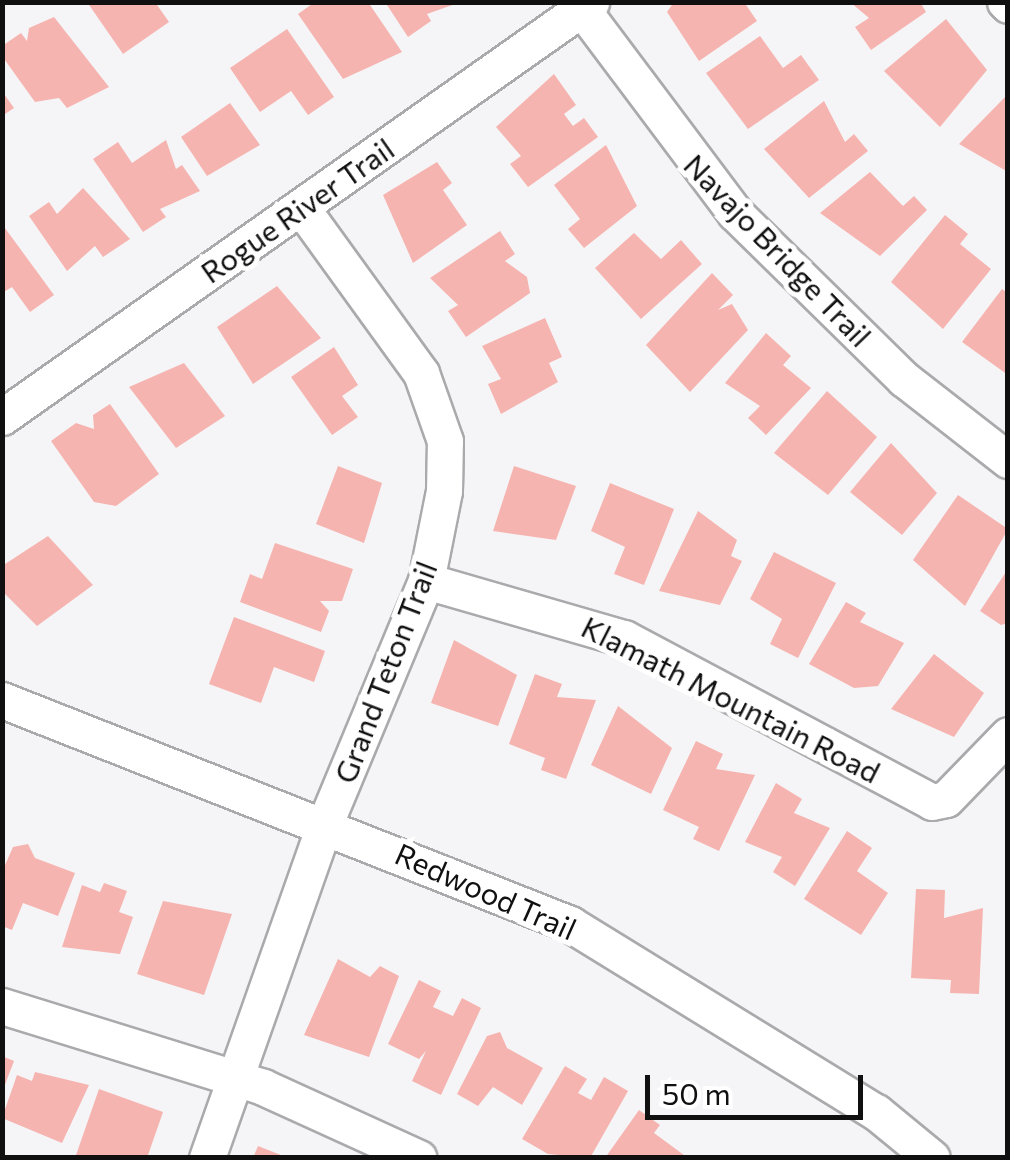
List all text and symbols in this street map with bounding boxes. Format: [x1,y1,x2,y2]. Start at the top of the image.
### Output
street label: Rogue River Trail [194,130,400,290]
street label: Navajo Bridge Trail [677,146,879,354]
street label: Grand Teton Trail [326,556,444,788]
street label: Klamath Mountain Road [576,608,886,790]
street label: Redwood Trail [390,835,582,947]
scale bar [650,1055,868,1117]
text: 50 m [662,1074,731,1111]

